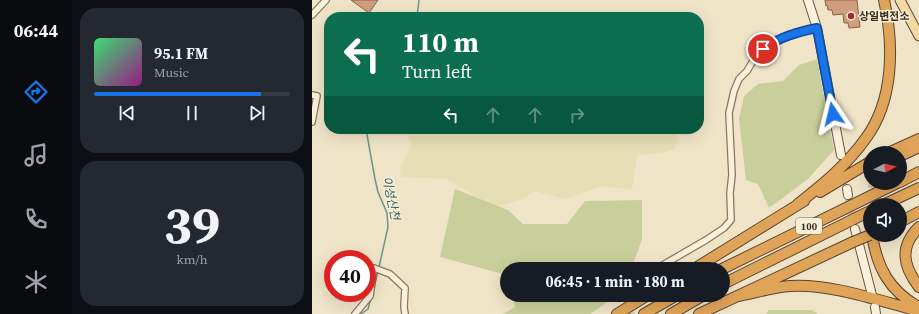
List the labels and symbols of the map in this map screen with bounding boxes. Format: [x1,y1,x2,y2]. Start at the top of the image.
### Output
place label: 상일변전소 [859,9,910,24]
marker: 상일변전소 [846,11,856,21]
pin [746,32,780,66]
position arrow [812,93,854,135]
north arrow [863,146,907,190]
water label: 이성산천 [379,175,404,223]
road number: 100 [796,218,822,234]
speed limit sign: 40 [324,250,376,302]

